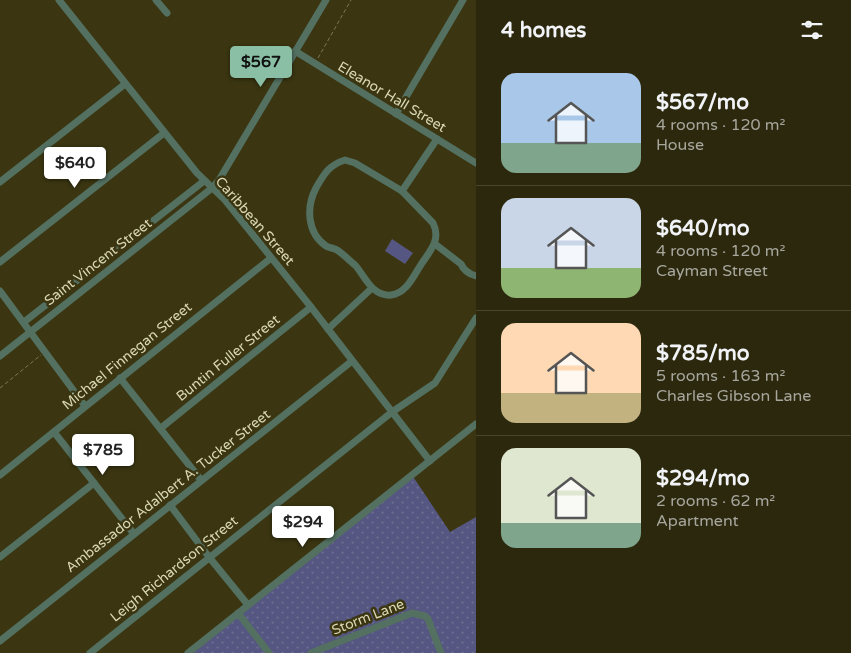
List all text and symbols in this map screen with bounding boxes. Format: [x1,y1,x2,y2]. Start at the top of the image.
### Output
icon: filters [798,16,826,44]
text: 4 homes [501,18,586,43]
pin: $567 [231,46,291,88]
text: $567 [241,52,281,72]
street label: Eleanor Hall Street [335,58,450,136]
text: $567/mo [656,90,749,115]
icon: home [541,93,601,153]
text: 4 rooms · 120 m² [656,115,785,135]
text: House [656,135,704,155]
pin: $640 [45,146,105,189]
text: $640 [55,153,95,173]
street label: Caribbean Street [212,173,299,269]
street label: Saint Vincent Street [41,214,156,309]
text: $640/mo [656,216,750,241]
icon: home [541,218,601,278]
text: 4 rooms · 120 m² [656,241,785,261]
text: Cayman Street [656,261,768,281]
street label: Michael Finnegan Street [59,298,196,413]
street label: Buntin Fuller Street [173,311,284,405]
text: $785/mo [656,341,750,366]
icon: home [541,343,601,403]
text: 5 rooms · 163 m² [656,366,785,386]
text: Charles Gibson Lane [656,386,811,406]
street label: Ambassador Adalbert A. Tucker Street [62,405,274,576]
pin: $785 [73,434,133,476]
text: $785 [83,440,123,460]
text: $294/mo [656,466,750,491]
icon: home [541,468,601,528]
text: 2 rooms · 62 m² [656,491,775,511]
pin: $294 [273,506,333,548]
text: Apartment [656,511,739,531]
street label: Leigh Richardson Street [107,512,242,626]
text: $294 [283,512,323,532]
street label: Storm Lane [329,595,407,639]

